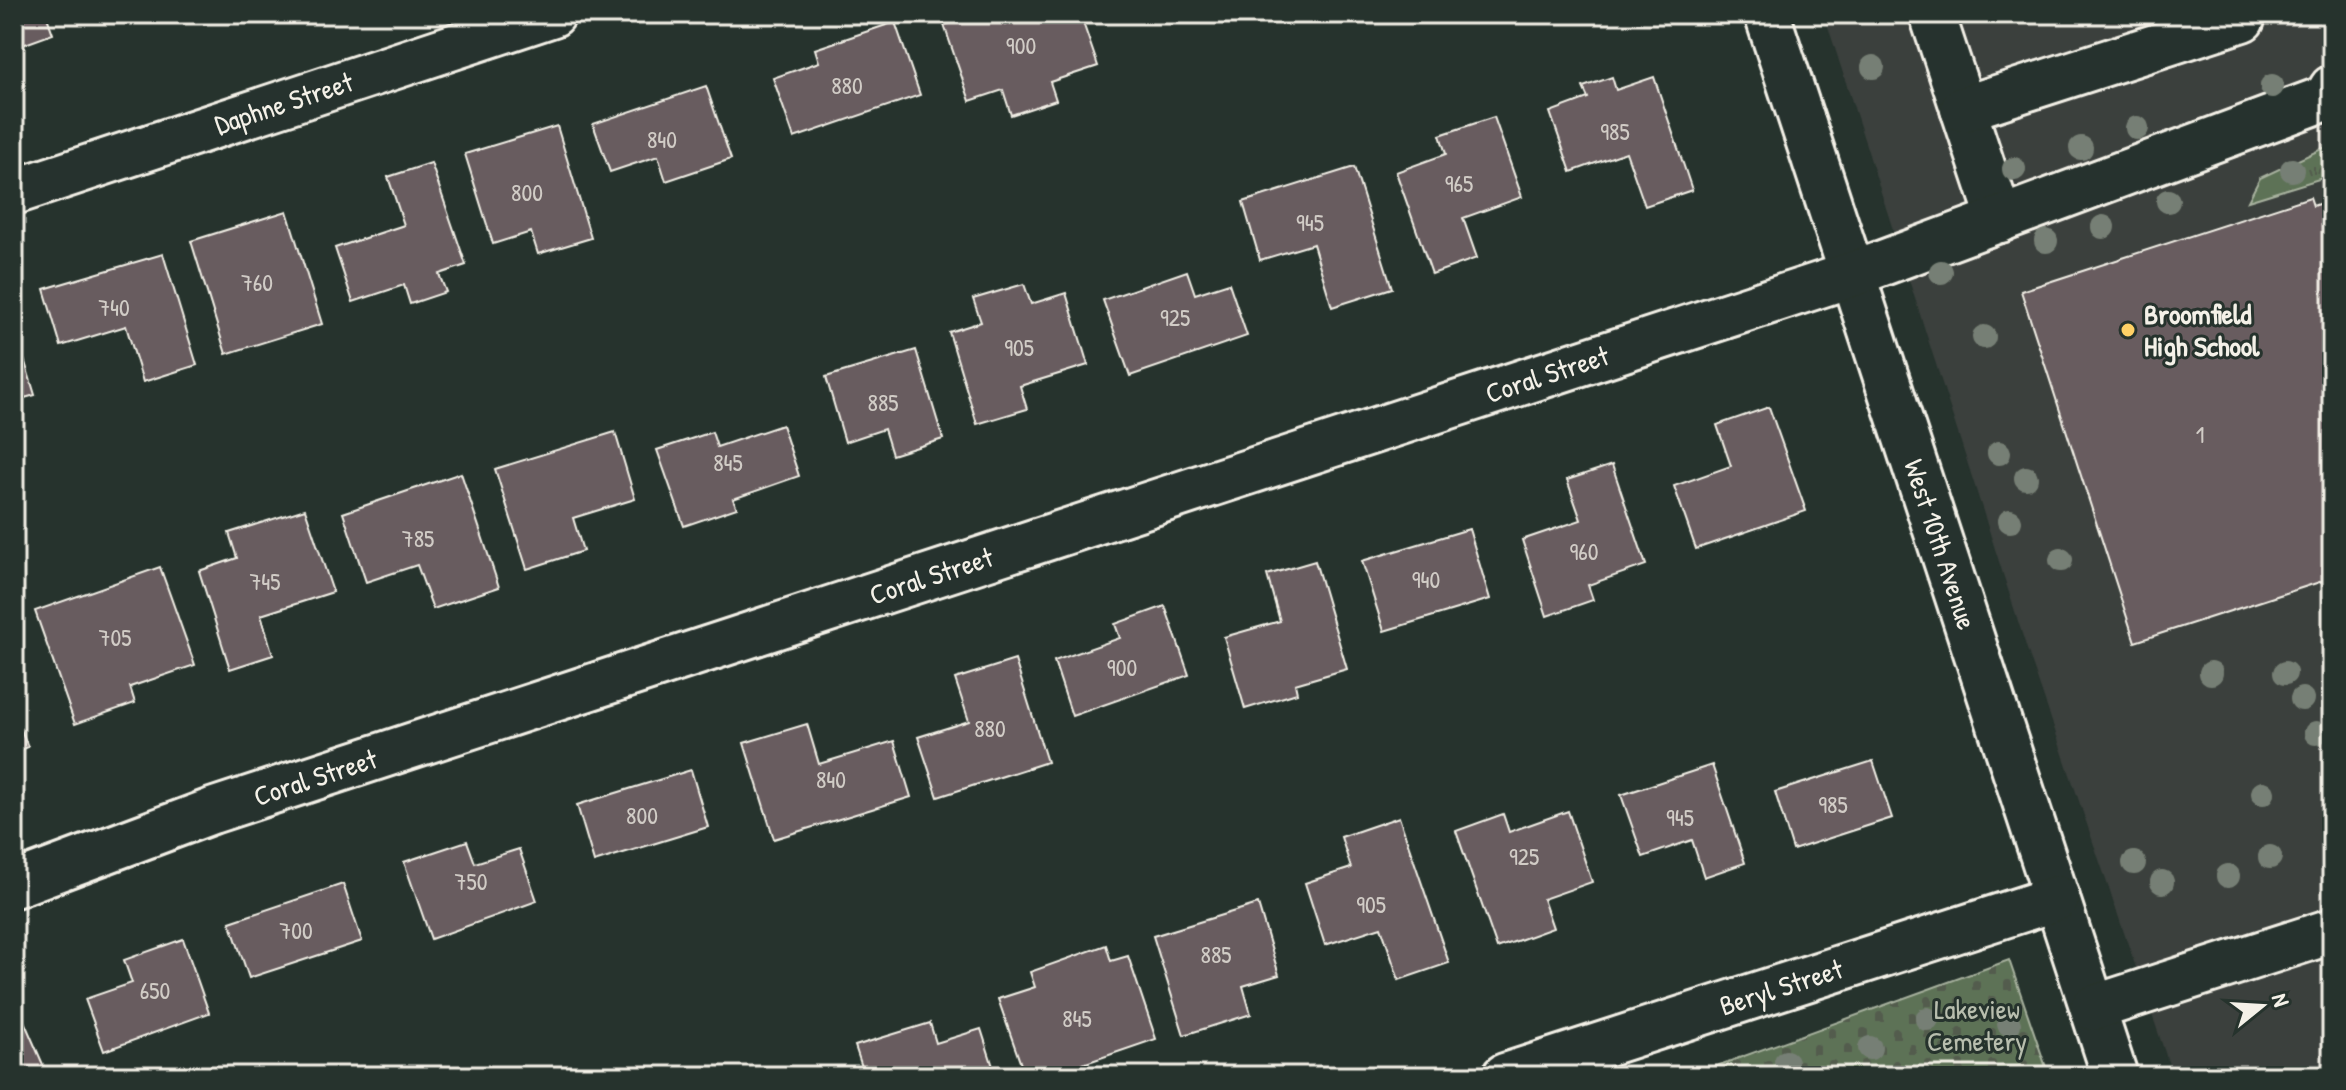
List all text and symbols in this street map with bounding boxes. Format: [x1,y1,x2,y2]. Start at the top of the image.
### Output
house number: 900 [1006,29,1036,61]
street label: Daphne Street [210,62,358,143]
house number: 880 [831,69,863,101]
house number: 985 [1600,115,1630,147]
house number: 840 [647,123,677,155]
house number: 965 [1445,167,1473,199]
house number: 800 [511,176,543,208]
house number: 945 [1296,206,1324,238]
house number: 760 [241,266,273,298]
house number: 740 [98,291,130,323]
place label: Broomfield High School [2144,295,2260,366]
house number: 925 [1160,301,1190,333]
marker: Broomfield High School [2119,321,2137,339]
house number: 905 [1004,331,1034,363]
street label: Coral Street [1480,336,1614,412]
house number: 885 [868,386,898,418]
house number: 1 [2196,418,2204,450]
house number: 845 [713,446,743,478]
street label: West 10th Avenue [1895,454,1986,634]
house number: 785 [402,522,434,554]
house number: 960 [1569,535,1599,567]
street label: Coral Street [865,538,998,614]
house number: 940 [1412,563,1440,595]
house number: 745 [249,565,281,597]
house number: 705 [99,621,131,653]
house number: 900 [1107,651,1137,683]
house number: 880 [974,712,1006,744]
street label: Coral Street [249,739,382,815]
house number: 840 [816,763,846,795]
house number: 985 [1818,788,1848,820]
house number: 800 [626,799,658,831]
house number: 945 [1666,801,1694,833]
house number: 925 [1509,840,1539,872]
house number: 750 [455,865,487,897]
house number: 905 [1356,888,1386,920]
house number: 700 [279,914,313,946]
house number: 885 [1201,938,1231,970]
street label: Beryl Street [1715,949,1848,1025]
north arrow [2222,966,2302,1046]
house number: 650 [140,974,170,1006]
park label: Lakeview Cemetery [1927,990,2027,1060]
text: N [2265,990,2297,1010]
house number: 845 [1062,1002,1092,1034]

